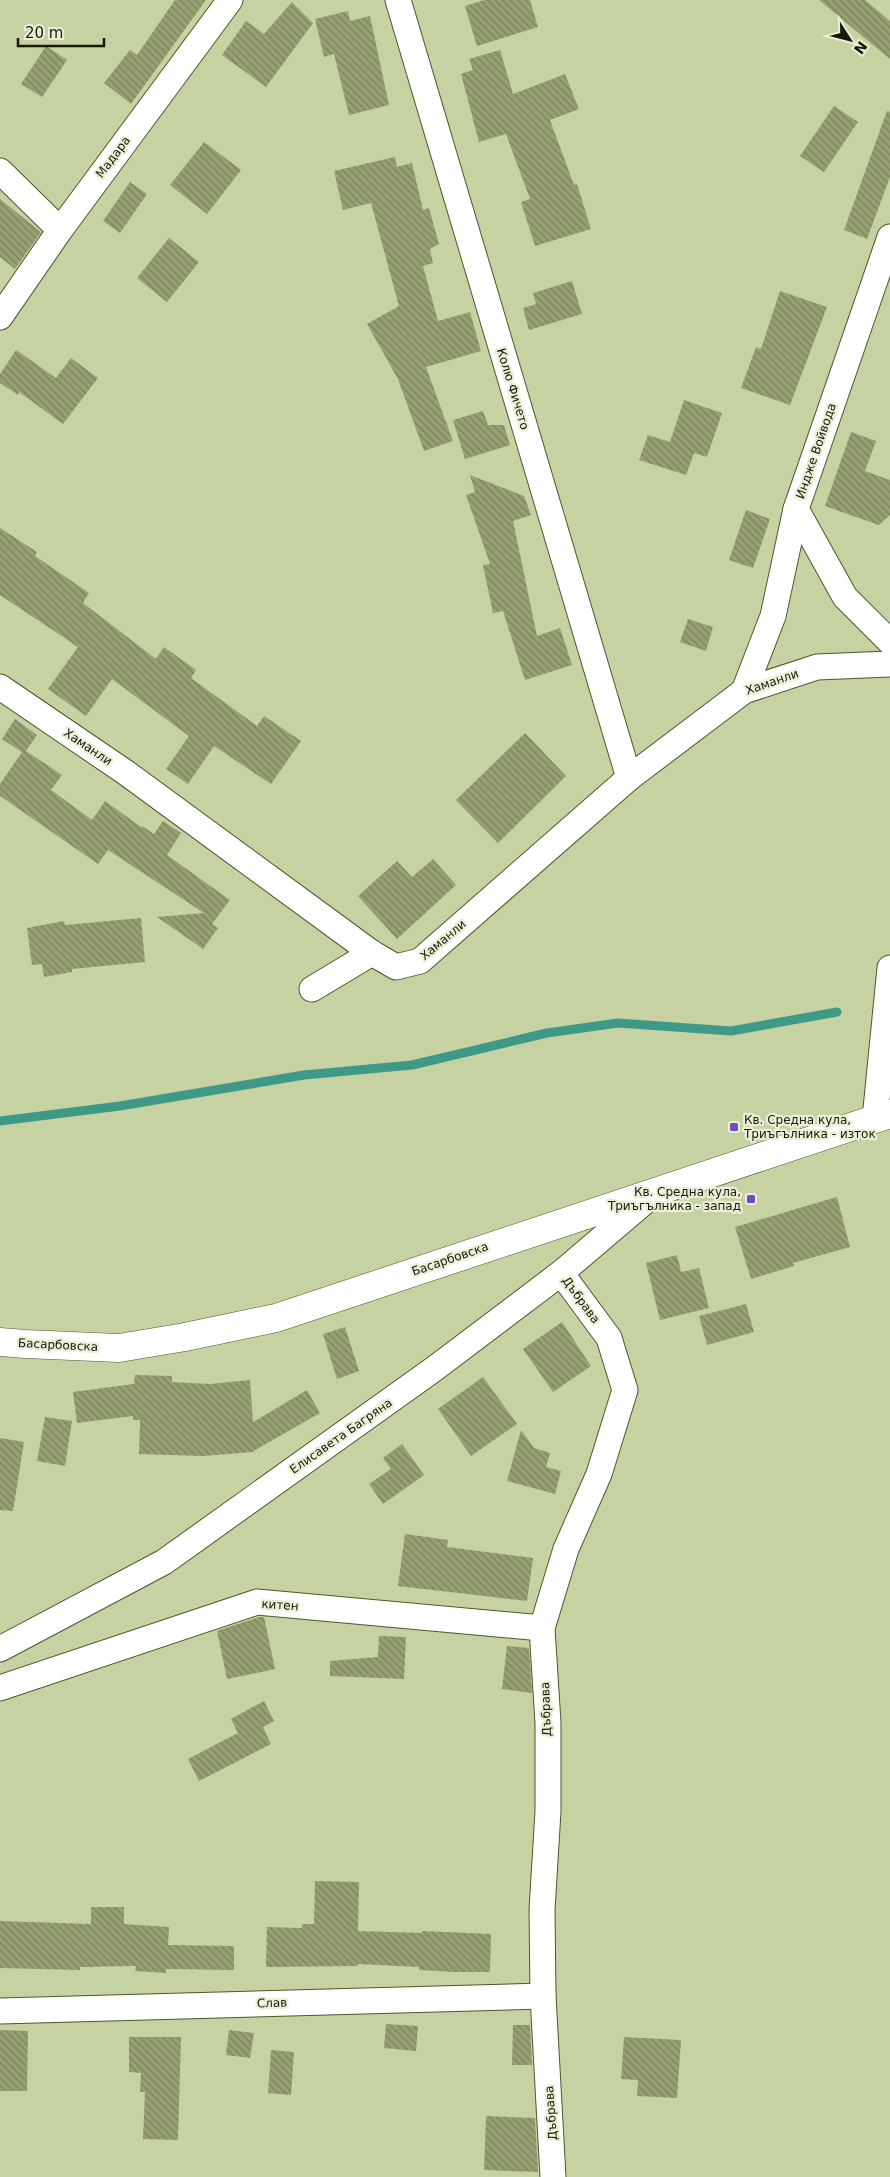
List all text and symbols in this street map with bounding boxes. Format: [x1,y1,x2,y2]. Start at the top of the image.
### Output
scale bar [18,15,104,47]
north arrow [825,15,875,65]
text: 20 m [25,24,63,42]
text: N [851,38,870,57]
street label: Мадара [93,133,133,181]
street label: Колю Фичето [494,347,532,431]
street label: Индже Войвода [793,401,839,501]
street label: Хаманли [744,666,800,698]
street label: Хаманли [61,726,115,768]
street label: Хаманли [417,917,469,963]
place label: Кв. Средна кула, Триъгълника - изток [743,1113,876,1141]
marker: Кв. Средна кула, Триъгълника - изток [728,1121,740,1133]
place label: Кв. Средна кула, Триъгълника - запад [607,1185,741,1213]
marker: Кв. Средна кула, Триъгълника - запад [745,1193,757,1205]
street label: Басарбовска [410,1239,490,1279]
street label: Дъбрава [559,1274,603,1326]
street label: Басарбовска [18,1336,98,1354]
street label: Елисавета Багряна [287,1395,395,1477]
street label: китен [261,1597,299,1613]
street label: Дъбрава [538,1681,554,1737]
street label: Слав [257,1995,287,2011]
street label: Дъбрава [542,2085,560,2141]

